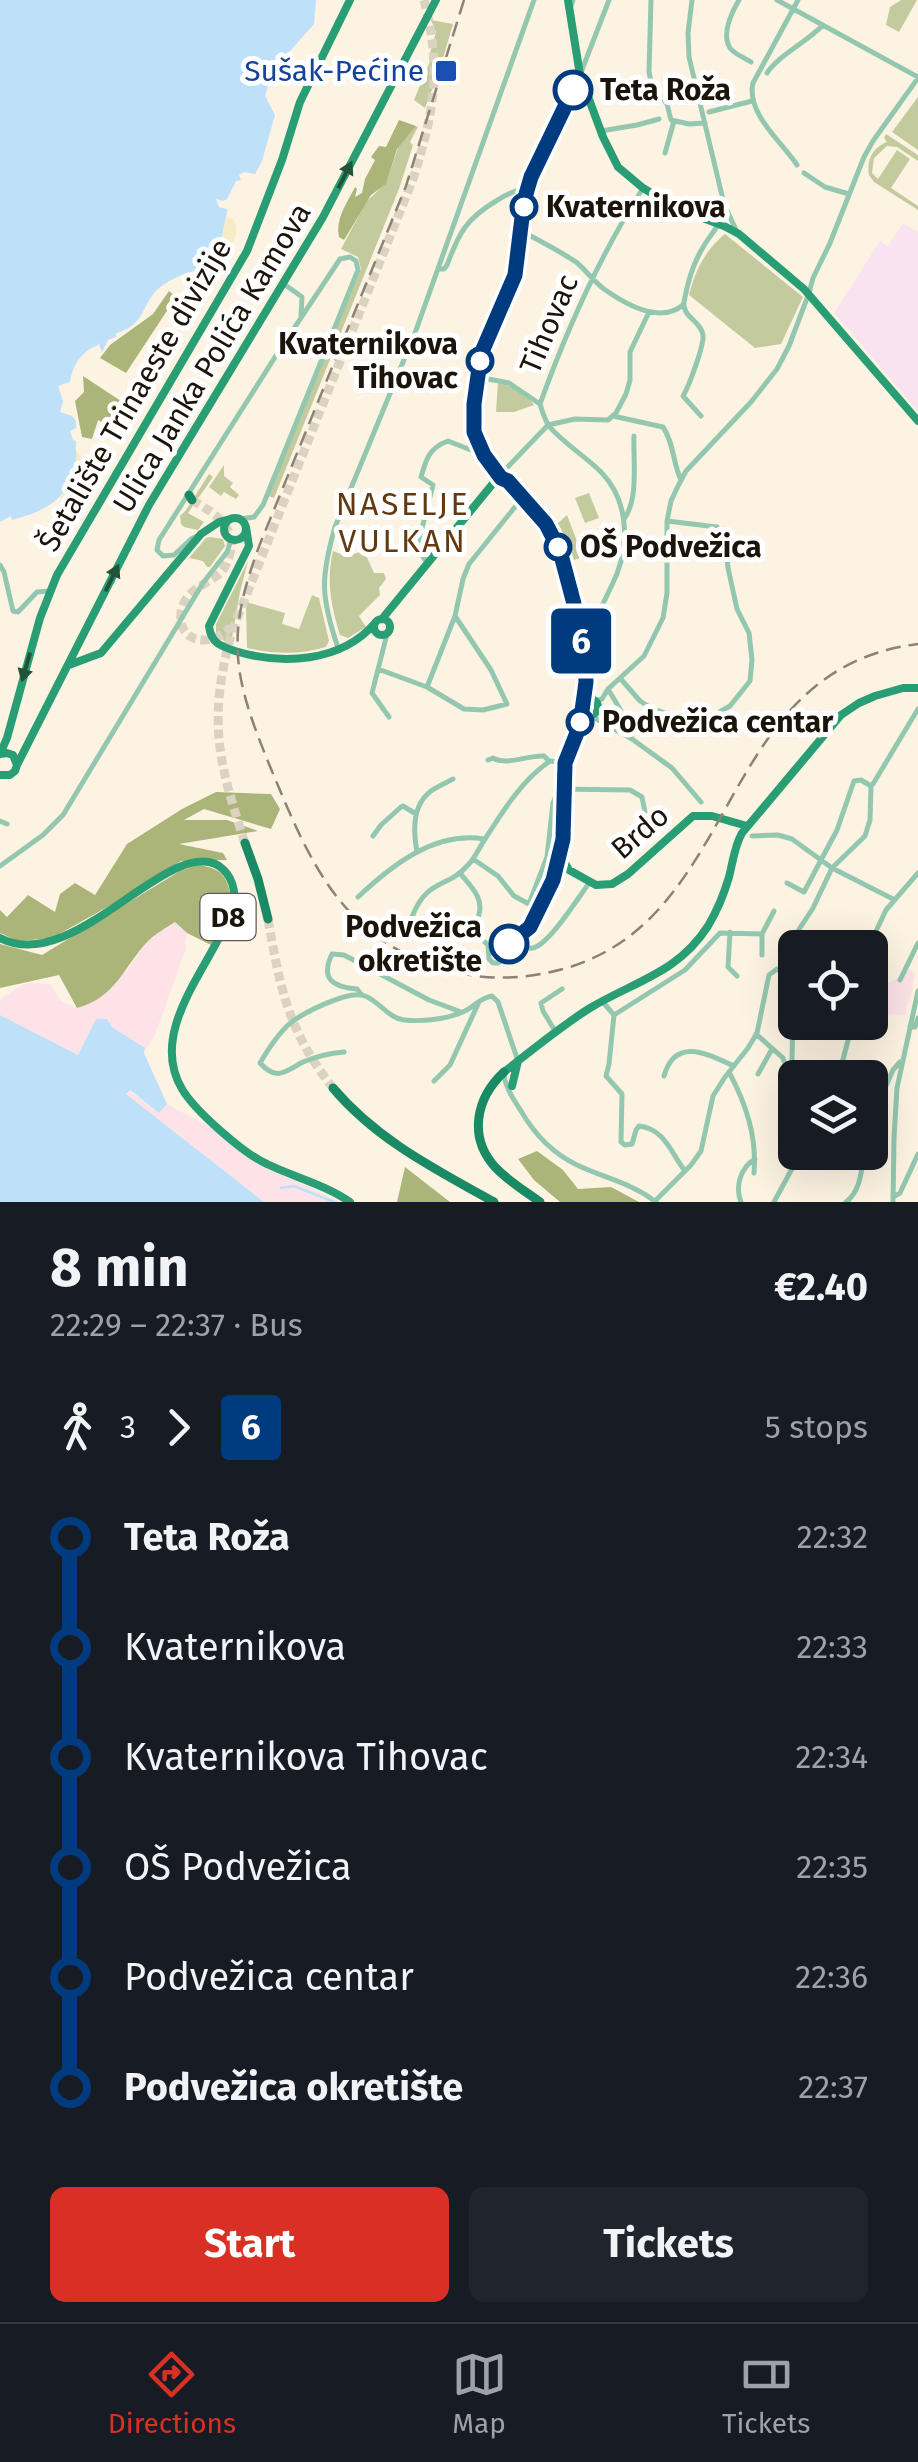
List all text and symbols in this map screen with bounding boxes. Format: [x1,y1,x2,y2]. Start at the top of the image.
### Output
place label: Sušak-Pećine [244,53,424,89]
marker: Sušak-Pećine [433,58,459,84]
marker: Teta Roža [554,71,592,109]
place label: Teta Roža [600,72,731,108]
one-way arrow [336,161,353,190]
place label: Kvaternikova [546,189,726,225]
marker: Kvaternikova [511,194,537,220]
street label: Ulica Janka Polića Kamova [105,197,319,519]
street label: Šetalište Trinaeste divizije [31,232,239,558]
street label: Tihovac [512,269,586,379]
place label: Kvaternikova Tihovac [278,326,459,396]
marker: Kvaternikova Tihovac [467,348,493,374]
district label: NASELJE VULKAN [336,485,470,560]
place label: OŠ Podvežica [580,527,762,565]
marker: OŠ Podvežica [545,534,571,560]
one-way arrow [103,563,120,592]
line badge: 6 [548,608,614,674]
text: 6 [571,620,591,662]
one-way arrow [18,652,34,683]
place label: Podvežica centar [602,704,834,740]
marker: Podvežica centar [567,709,593,735]
street label: Brdo [604,797,676,867]
road number: D8 [200,894,256,940]
place label: Podvežica okretište [345,909,482,979]
marker: Podvežica okretište [490,925,528,963]
map controls [778,930,888,1170]
button: locate [778,930,888,1040]
button: layers [778,1060,888,1170]
text: 8 min [50,1235,189,1301]
text: €2.40 [774,1264,868,1310]
text: 22:29 – 22:37 · Bus [50,1306,303,1344]
icon: walk [50,1400,105,1455]
icon: forward [151,1400,206,1455]
text: 6 [241,1406,261,1448]
text: 3 [120,1408,136,1446]
text: 5 stops [765,1408,868,1446]
text: Teta Roža [124,1514,290,1560]
text: 22:32 [797,1518,868,1556]
text: Kvaternikova [124,1624,346,1670]
text: 22:33 [796,1628,868,1666]
text: Kvaternikova Tihovac [124,1734,488,1780]
text: 22:34 [796,1738,868,1776]
text: OŠ Podvežica [124,1844,352,1890]
text: 22:35 [796,1848,868,1886]
text: Podvežica centar [124,1954,414,2000]
text: 22:36 [795,1958,868,1996]
text: Podvežica okretište [124,2064,463,2110]
text: 22:37 [798,2068,868,2106]
button: Start [50,2187,449,2302]
button: Tickets [469,2187,868,2302]
tab: Directions [108,2347,236,2440]
tab: Map [452,2347,507,2440]
tab: Tickets [722,2347,810,2440]

